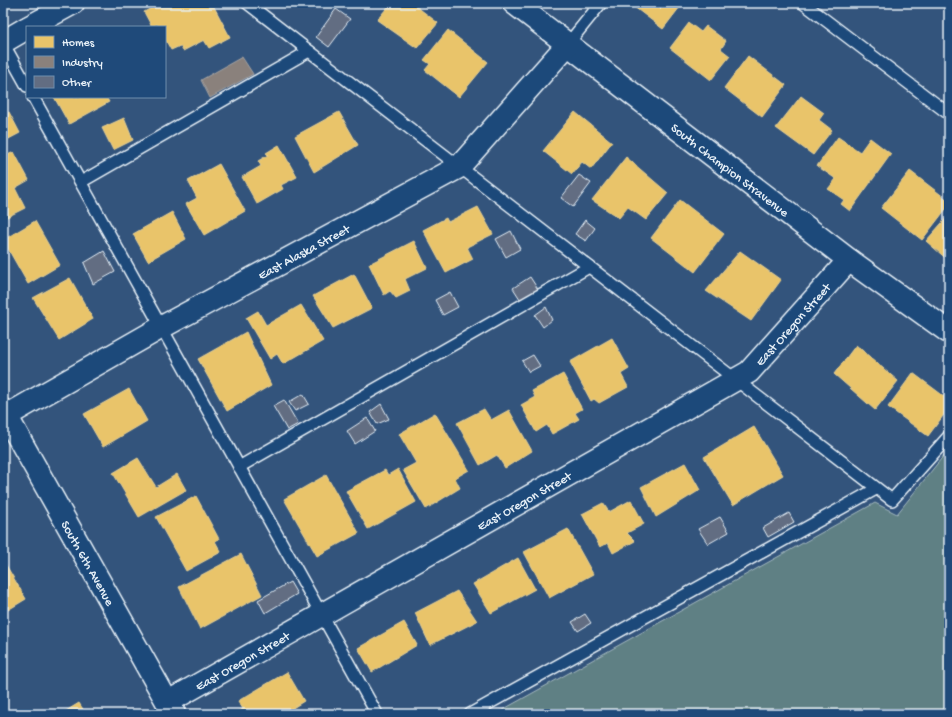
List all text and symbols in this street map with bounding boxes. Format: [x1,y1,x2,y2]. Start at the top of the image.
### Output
legend [26,26,166,98]
text: Homes [62,37,95,51]
text: Industry [62,57,103,71]
text: Other [62,77,93,91]
street label: South Champion Stravenue [667,121,791,221]
street label: East Alaska Street [256,222,354,284]
street label: East Oregon Street [753,280,836,370]
street label: East Oregon Street [475,469,576,535]
street label: South 6th Avenue [57,518,117,609]
street label: East Oregon Street [193,629,294,695]

